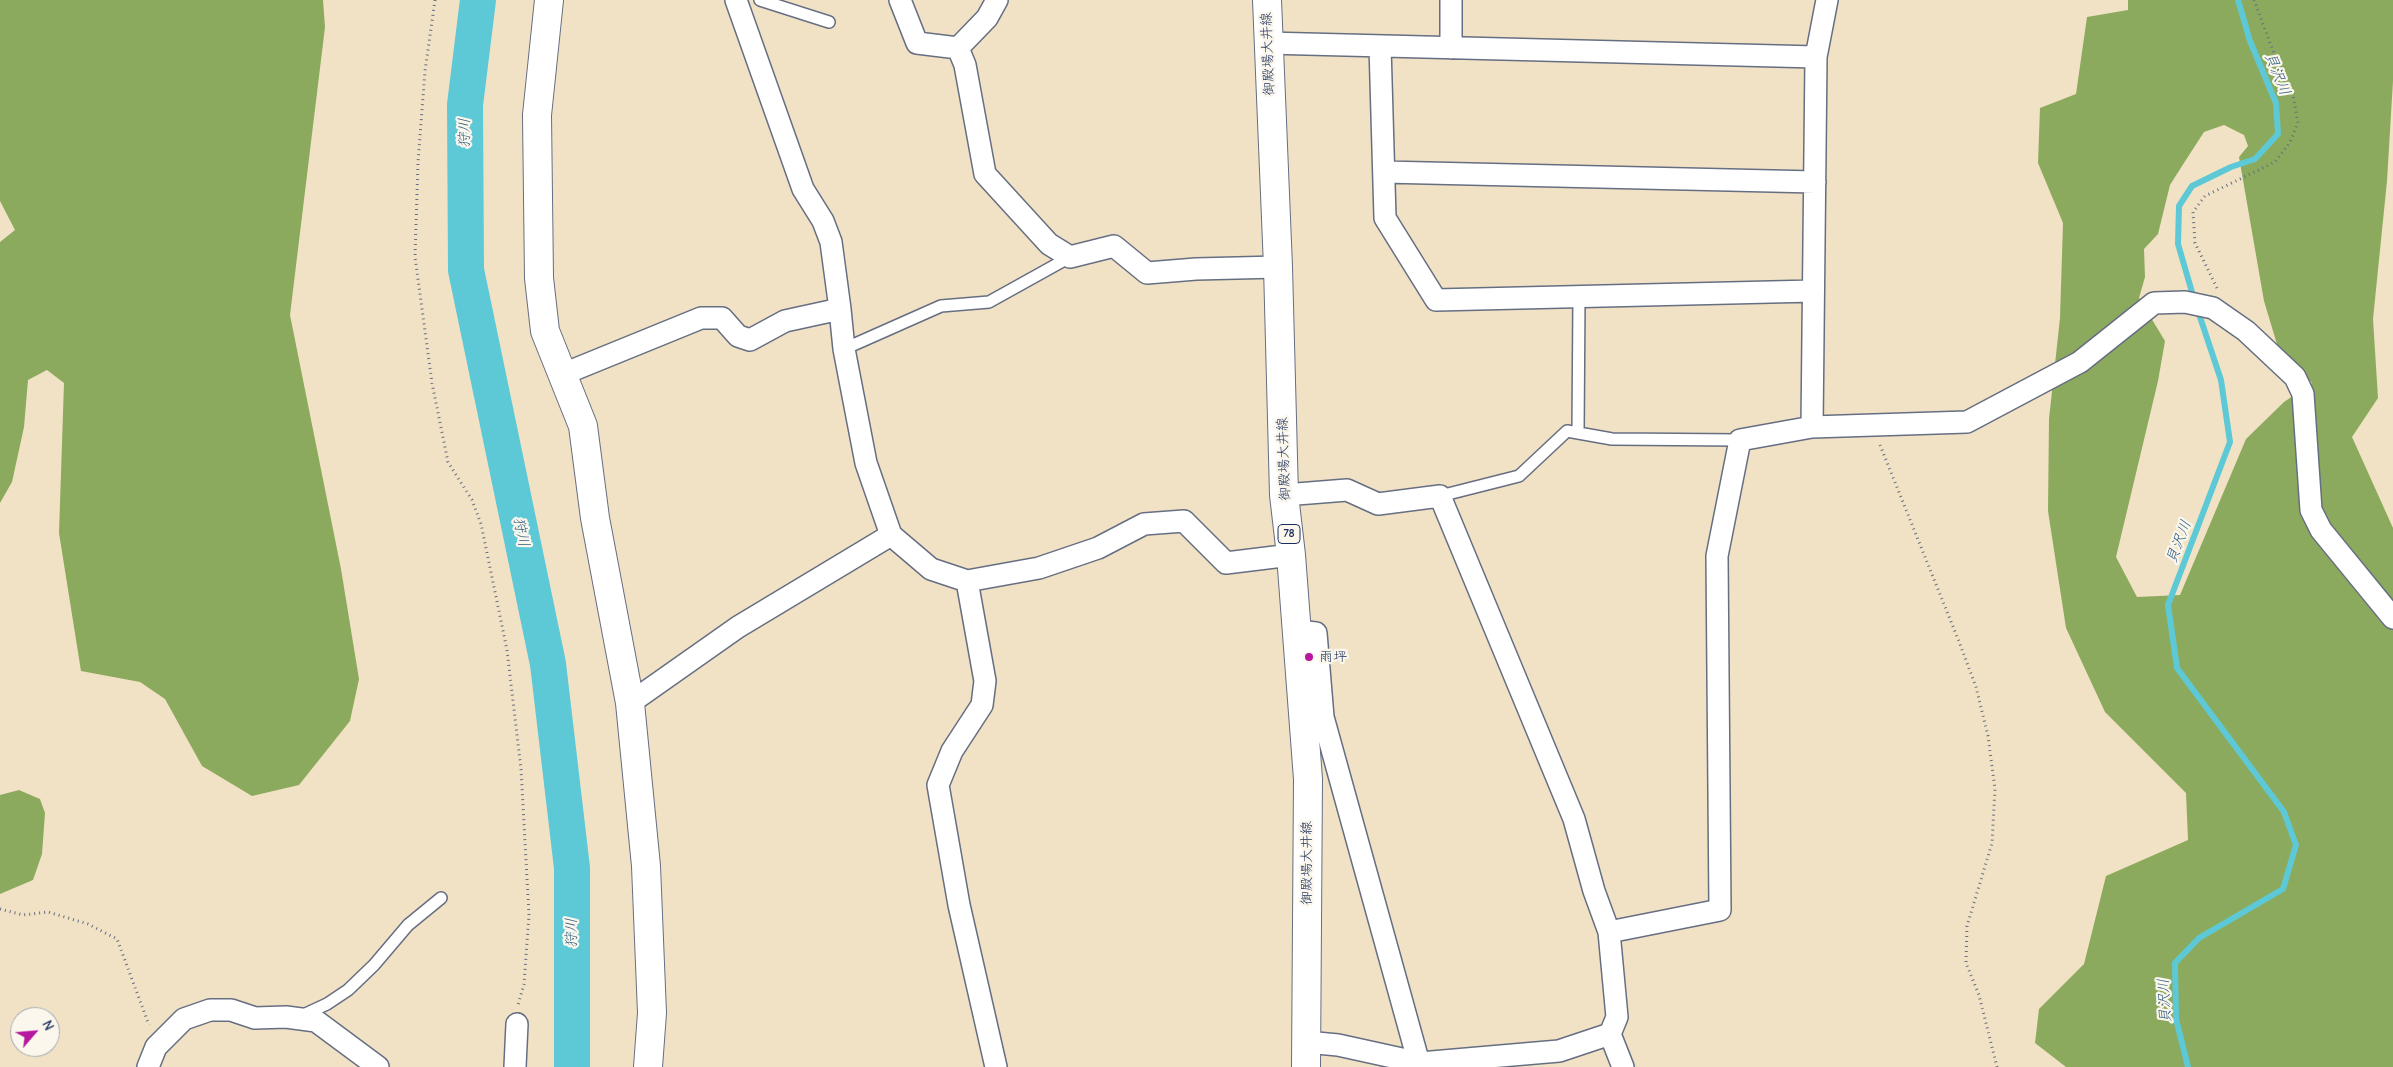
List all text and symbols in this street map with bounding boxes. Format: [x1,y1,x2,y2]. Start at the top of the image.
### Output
street label: 御殿場大井線 [1258,12,1278,96]
water label: 貝沢川 [2260,50,2294,98]
water label: 狩川 [456,118,474,148]
street label: 御殿場大井線 [1274,417,1294,501]
water label: 狩川 [509,515,533,549]
water label: 貝沢川 [2163,518,2195,566]
road number: 78 [1278,524,1300,544]
place label: 雨坪 [1319,649,1347,665]
marker: 雨坪 [1303,651,1315,663]
street label: 御殿場大井線 [1299,821,1315,905]
water label: 狩川 [563,918,581,948]
water label: 貝沢川 [2155,978,2175,1024]
north arrow [10,1007,60,1057]
text: N [38,1017,58,1033]

